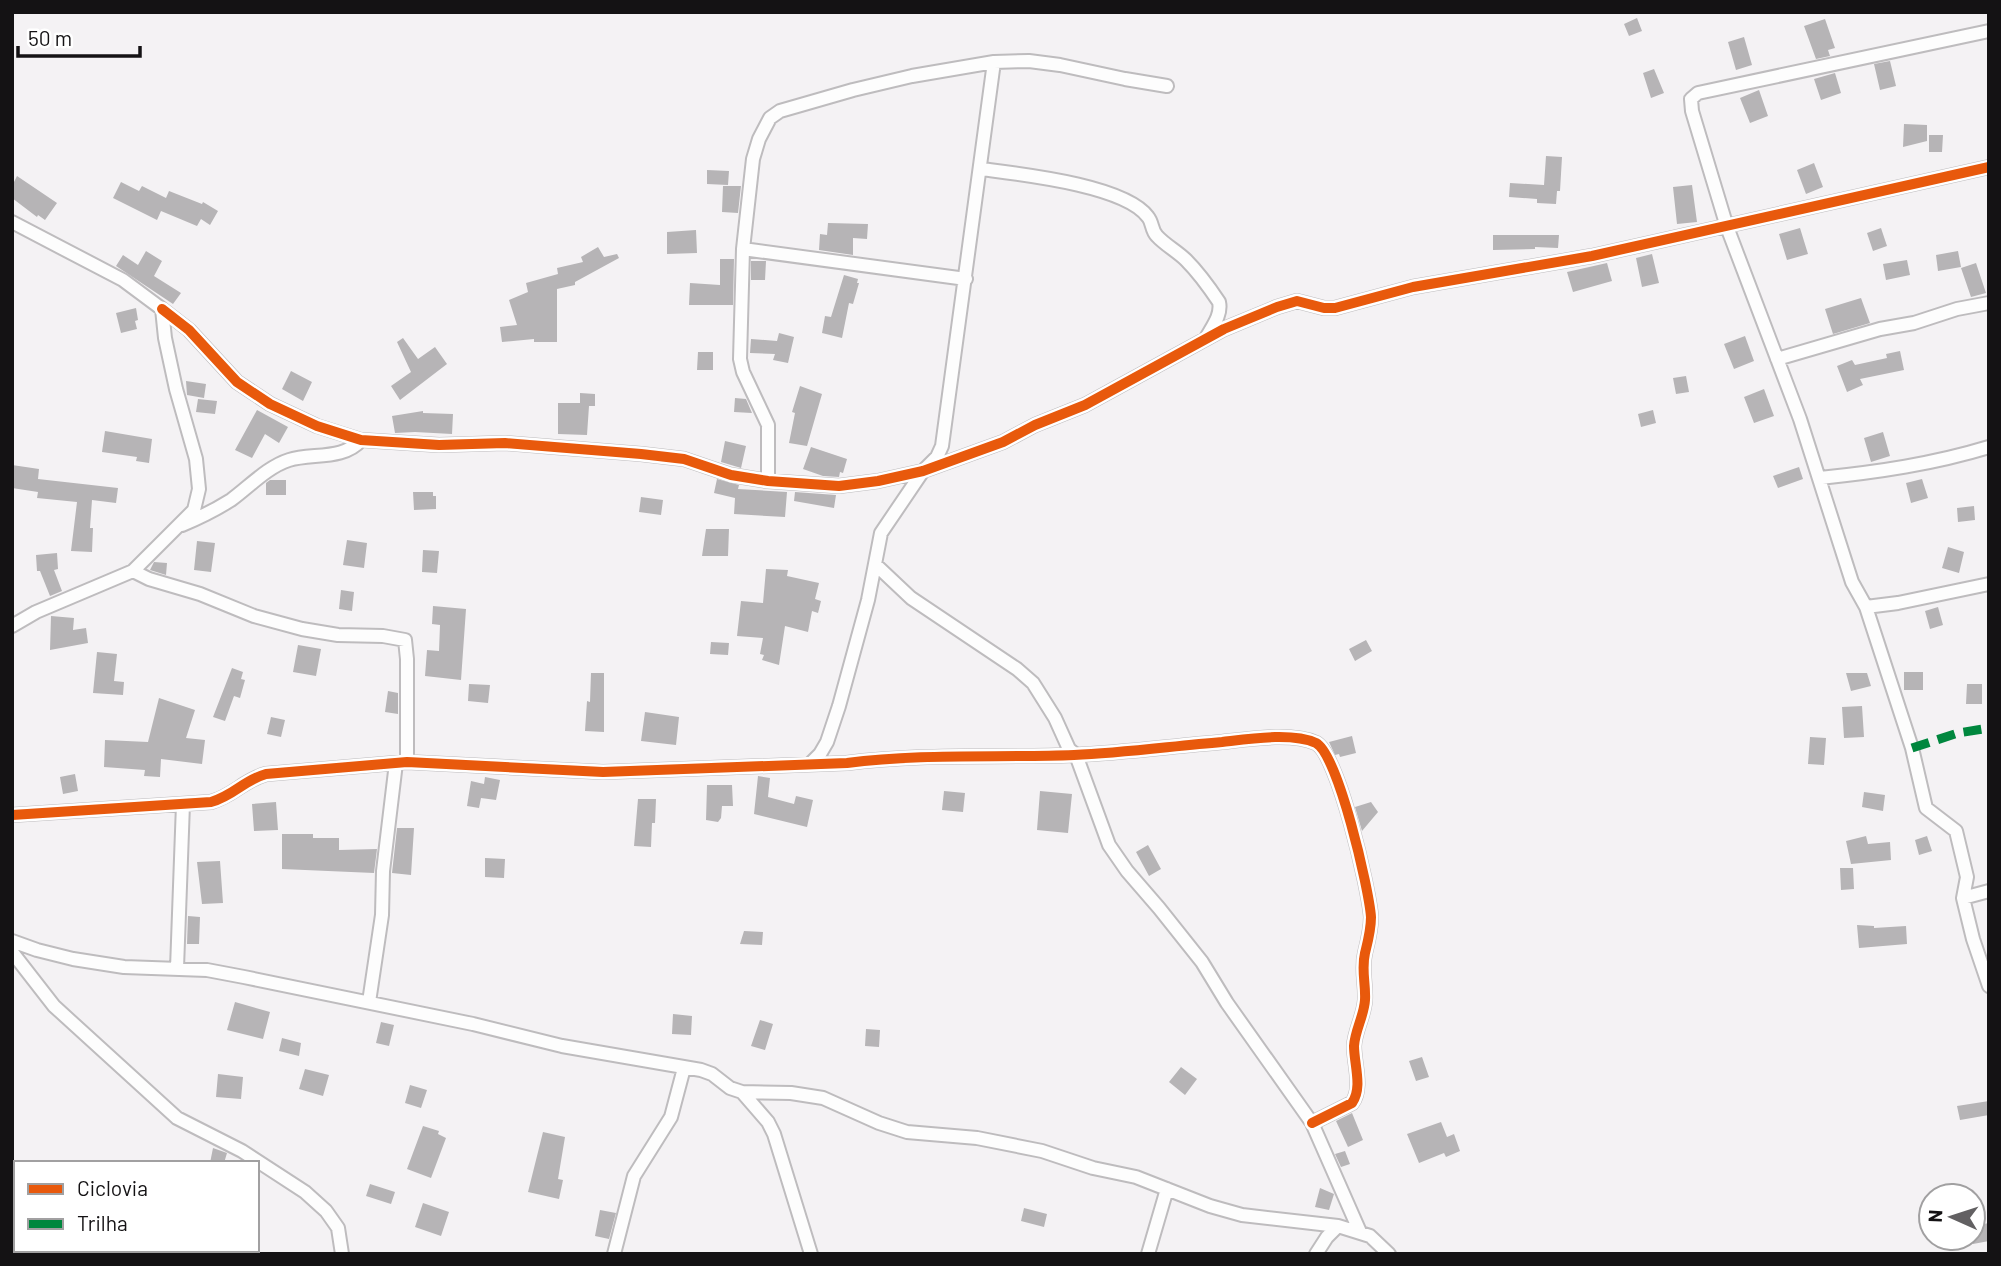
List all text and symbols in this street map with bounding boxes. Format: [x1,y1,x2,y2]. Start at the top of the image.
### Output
scale bar [18,14,140,58]
text: 50 m [28,25,72,50]
legend [14,1161,259,1252]
text: Ciclovia [77,1175,148,1200]
north arrow [1917,1182,1987,1252]
text: N [1923,1209,1946,1223]
text: Trilha [77,1210,128,1235]

